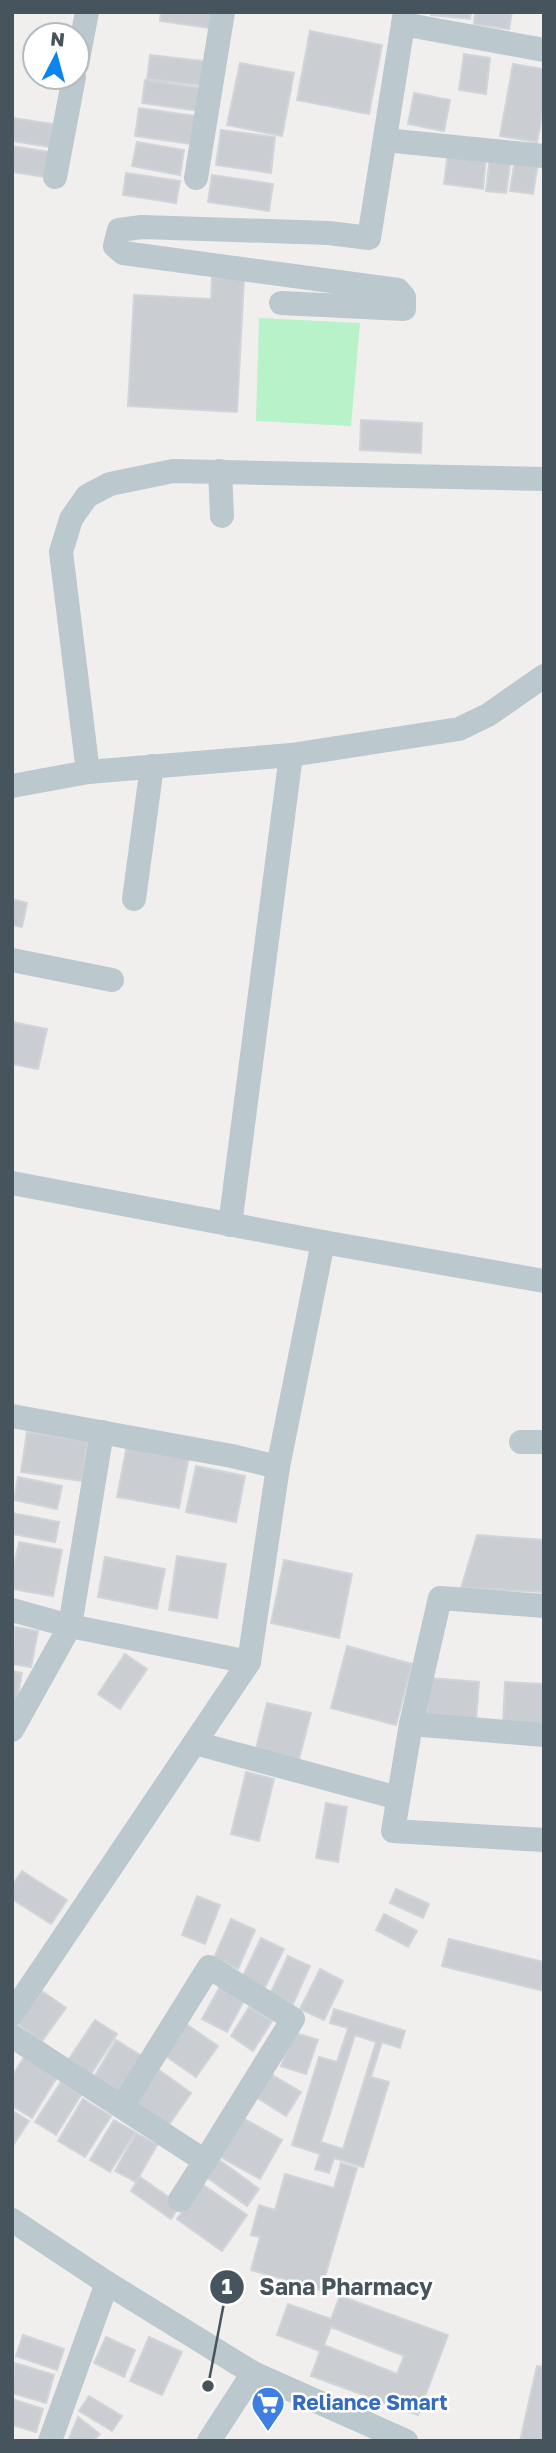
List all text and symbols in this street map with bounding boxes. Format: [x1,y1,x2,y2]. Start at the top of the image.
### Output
north arrow [21,21,91,91]
text: N [49,26,66,51]
callout: Sana Pharmacy [210,2265,446,2309]
text: Sana Pharmacy [259,2272,433,2300]
text: 1 [222,2273,233,2299]
supermarket icon: Reliance Smart [249,2384,287,2433]
place label: Reliance Smart [292,2389,448,2415]

